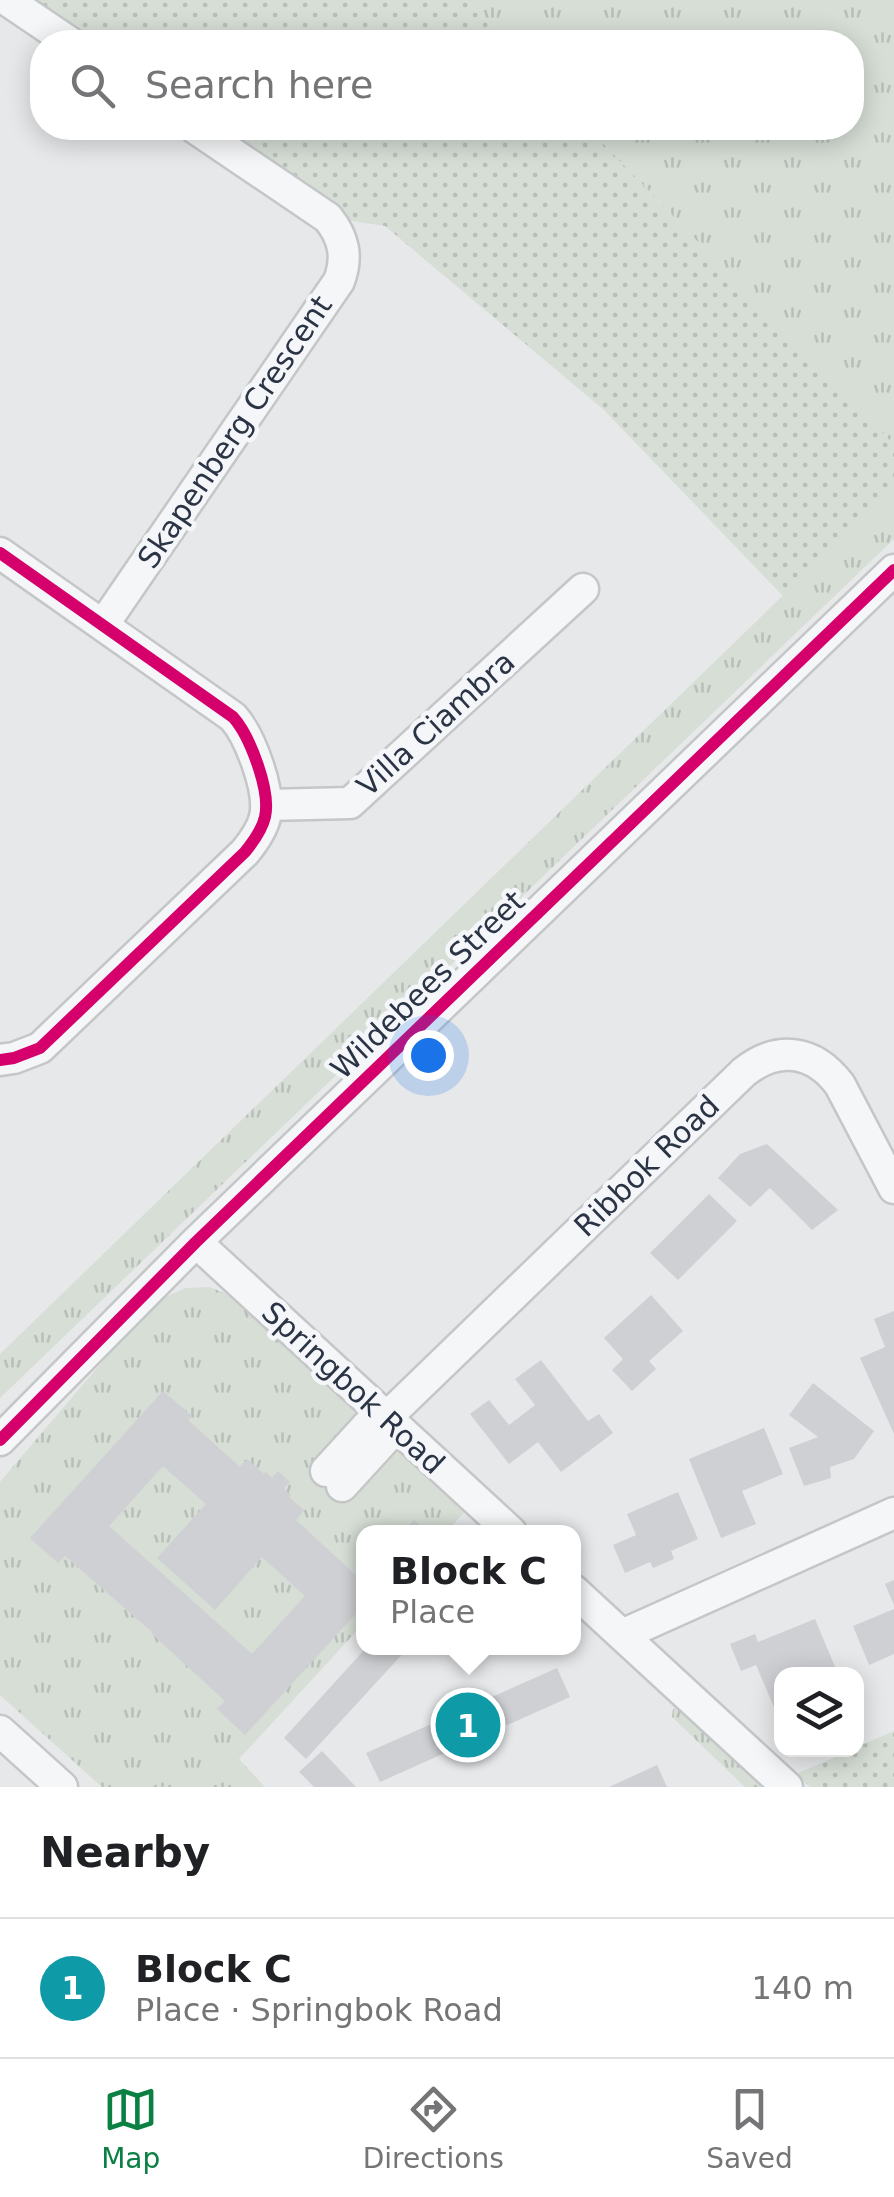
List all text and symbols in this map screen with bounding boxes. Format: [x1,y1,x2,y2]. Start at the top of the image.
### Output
search box [30,30,864,140]
icon: search [65,58,120,113]
text: Search here [145,63,373,107]
street label: Skapenberg Crescent [130,289,339,575]
street label: Villa Ciambra [350,644,521,803]
street label: Wildebees Street [324,883,532,1086]
your location [403,1030,454,1081]
street label: Ribbok Road [567,1088,726,1243]
street label: Springbok Road [255,1294,452,1481]
popup [356,1525,581,1655]
text: Block C [390,1549,547,1593]
text: Place [390,1593,475,1631]
map controls [774,1667,864,1757]
button: layers [774,1667,864,1757]
pin: 1 [436,1688,500,1762]
text: Nearby [40,1828,210,1877]
text: Block C [135,1947,292,1991]
text: 1 [61,1969,84,2007]
text: 140 m [752,1969,854,2007]
text: Place · Springbok Road [135,1991,503,2029]
tab: Map [101,2082,160,2175]
tab: Directions [363,2082,504,2175]
tab: Saved [706,2082,793,2175]

